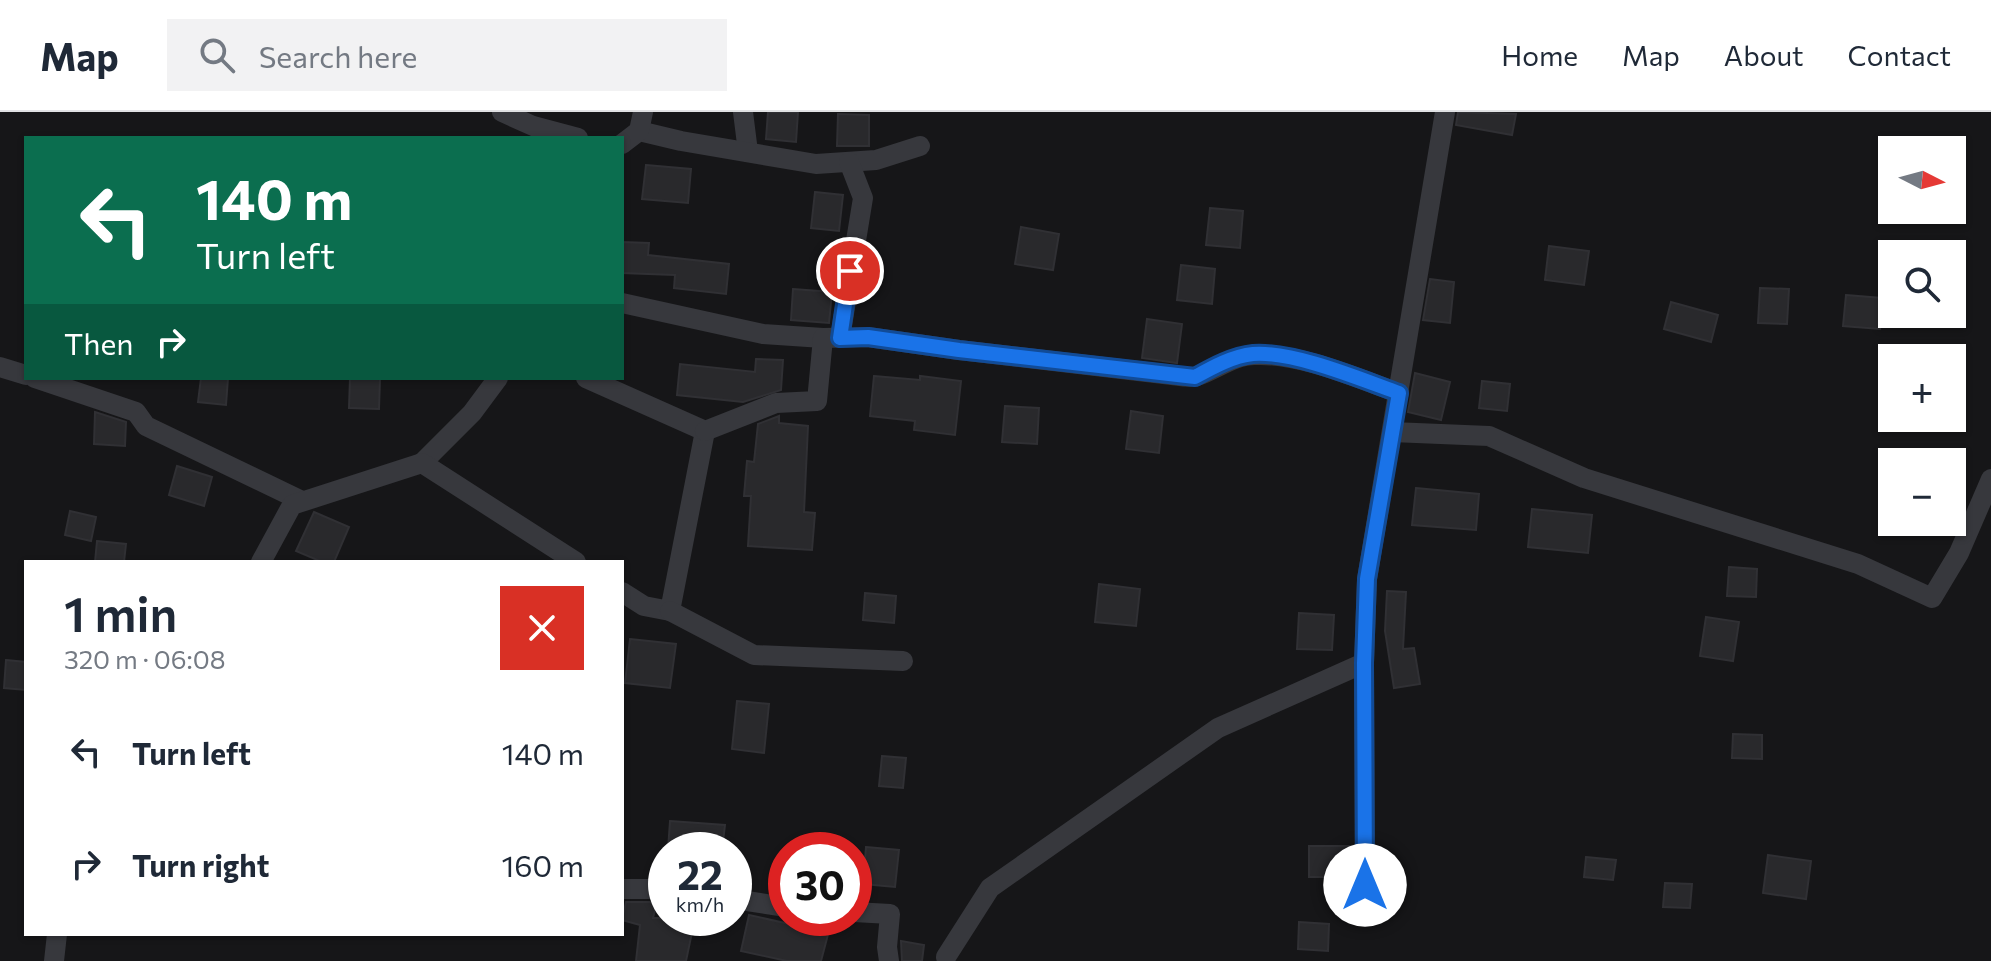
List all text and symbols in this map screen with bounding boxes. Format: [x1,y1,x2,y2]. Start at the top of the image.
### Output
search box [167,19,727,91]
text: Map [40,32,119,79]
icon: search [195,33,239,77]
text: Search here [259,37,417,74]
text: Home [1501,38,1578,72]
text: Map [1622,38,1680,72]
text: About [1724,38,1804,72]
text: Contact [1848,38,1951,72]
north arrow [1878,136,1966,224]
map controls [1878,136,1966,536]
text: 140 m [196,163,352,232]
icon: left [64,168,168,272]
text: Turn left [196,232,335,276]
pin [816,237,884,305]
button: search [1878,240,1966,328]
icon: arrive [828,249,872,293]
icon: right [149,320,193,364]
text: Then [64,324,133,361]
button: + [1878,344,1966,432]
button: − [1878,448,1966,536]
text: 1 min [64,583,177,642]
button: close [500,586,584,670]
text: 320 m · 06:08 [64,643,225,674]
icon: left [64,730,108,774]
text: Turn left [132,734,251,771]
text: 140 m [502,734,584,771]
speed limit sign: 30 [768,832,872,936]
icon: right [64,842,108,886]
position arrow [1323,843,1407,927]
text: Turn right [132,846,269,883]
text: 160 m [501,846,584,883]
text: 22 [677,849,723,898]
text: km/h [676,892,724,916]

